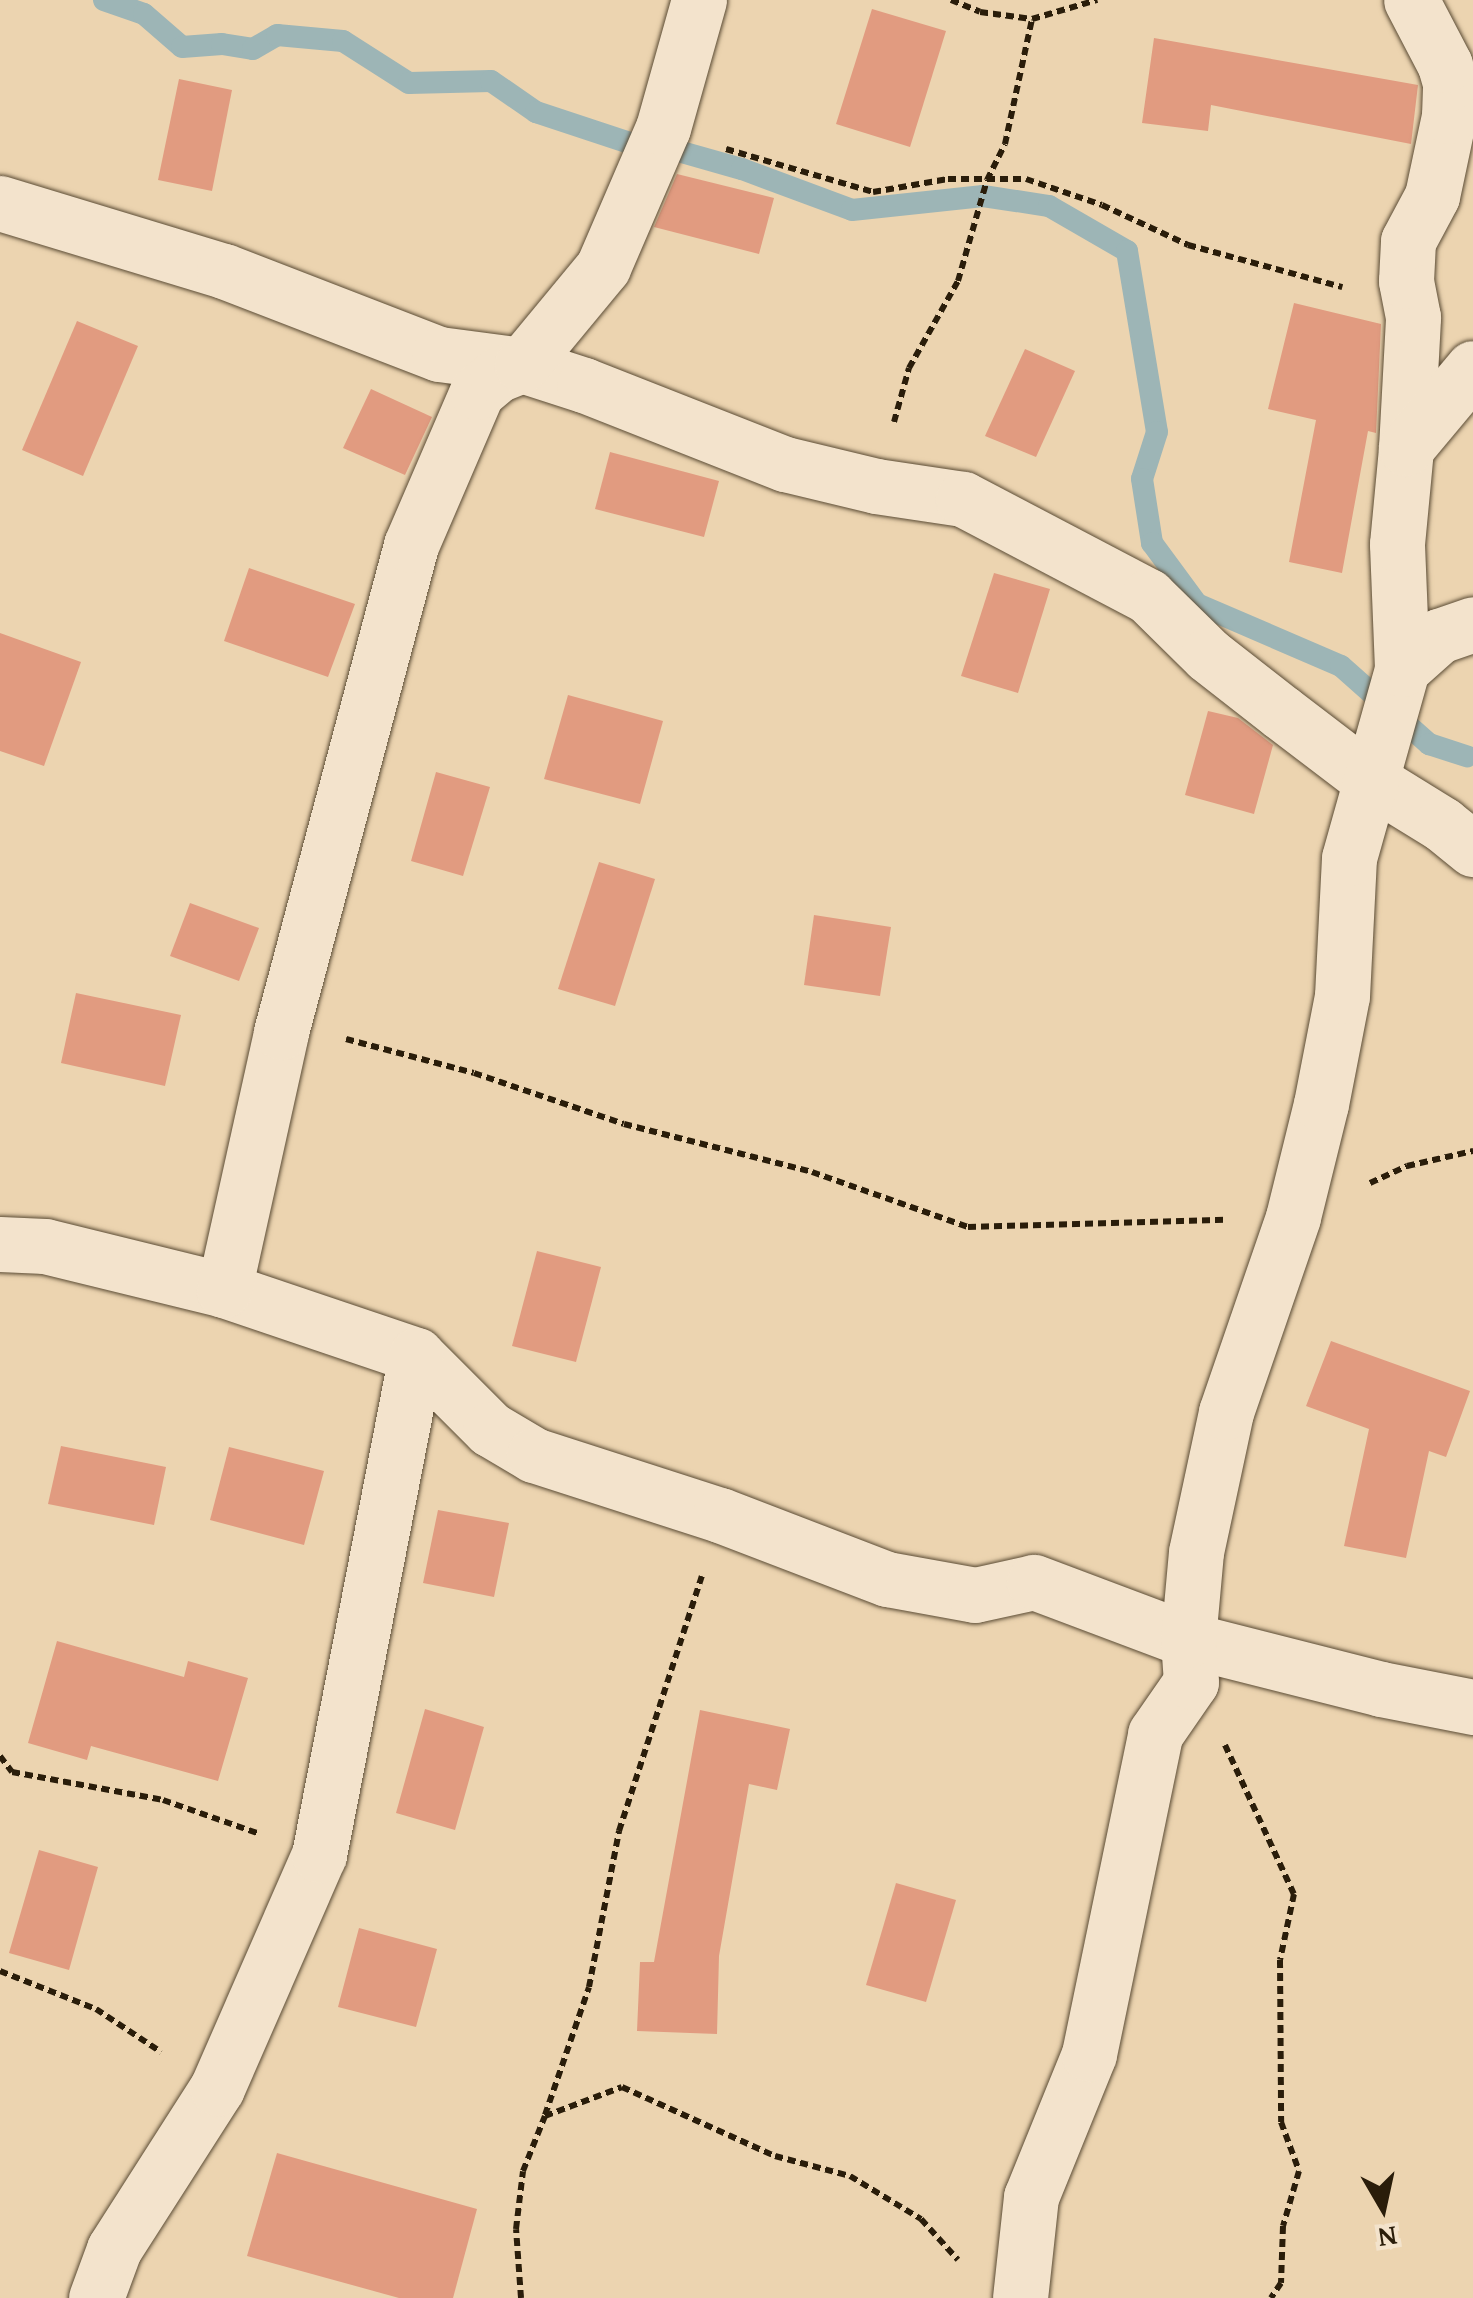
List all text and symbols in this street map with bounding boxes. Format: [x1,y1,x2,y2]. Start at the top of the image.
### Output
north arrow [1333,2158,1433,2258]
text: N [1375,2216,1400,2260]

